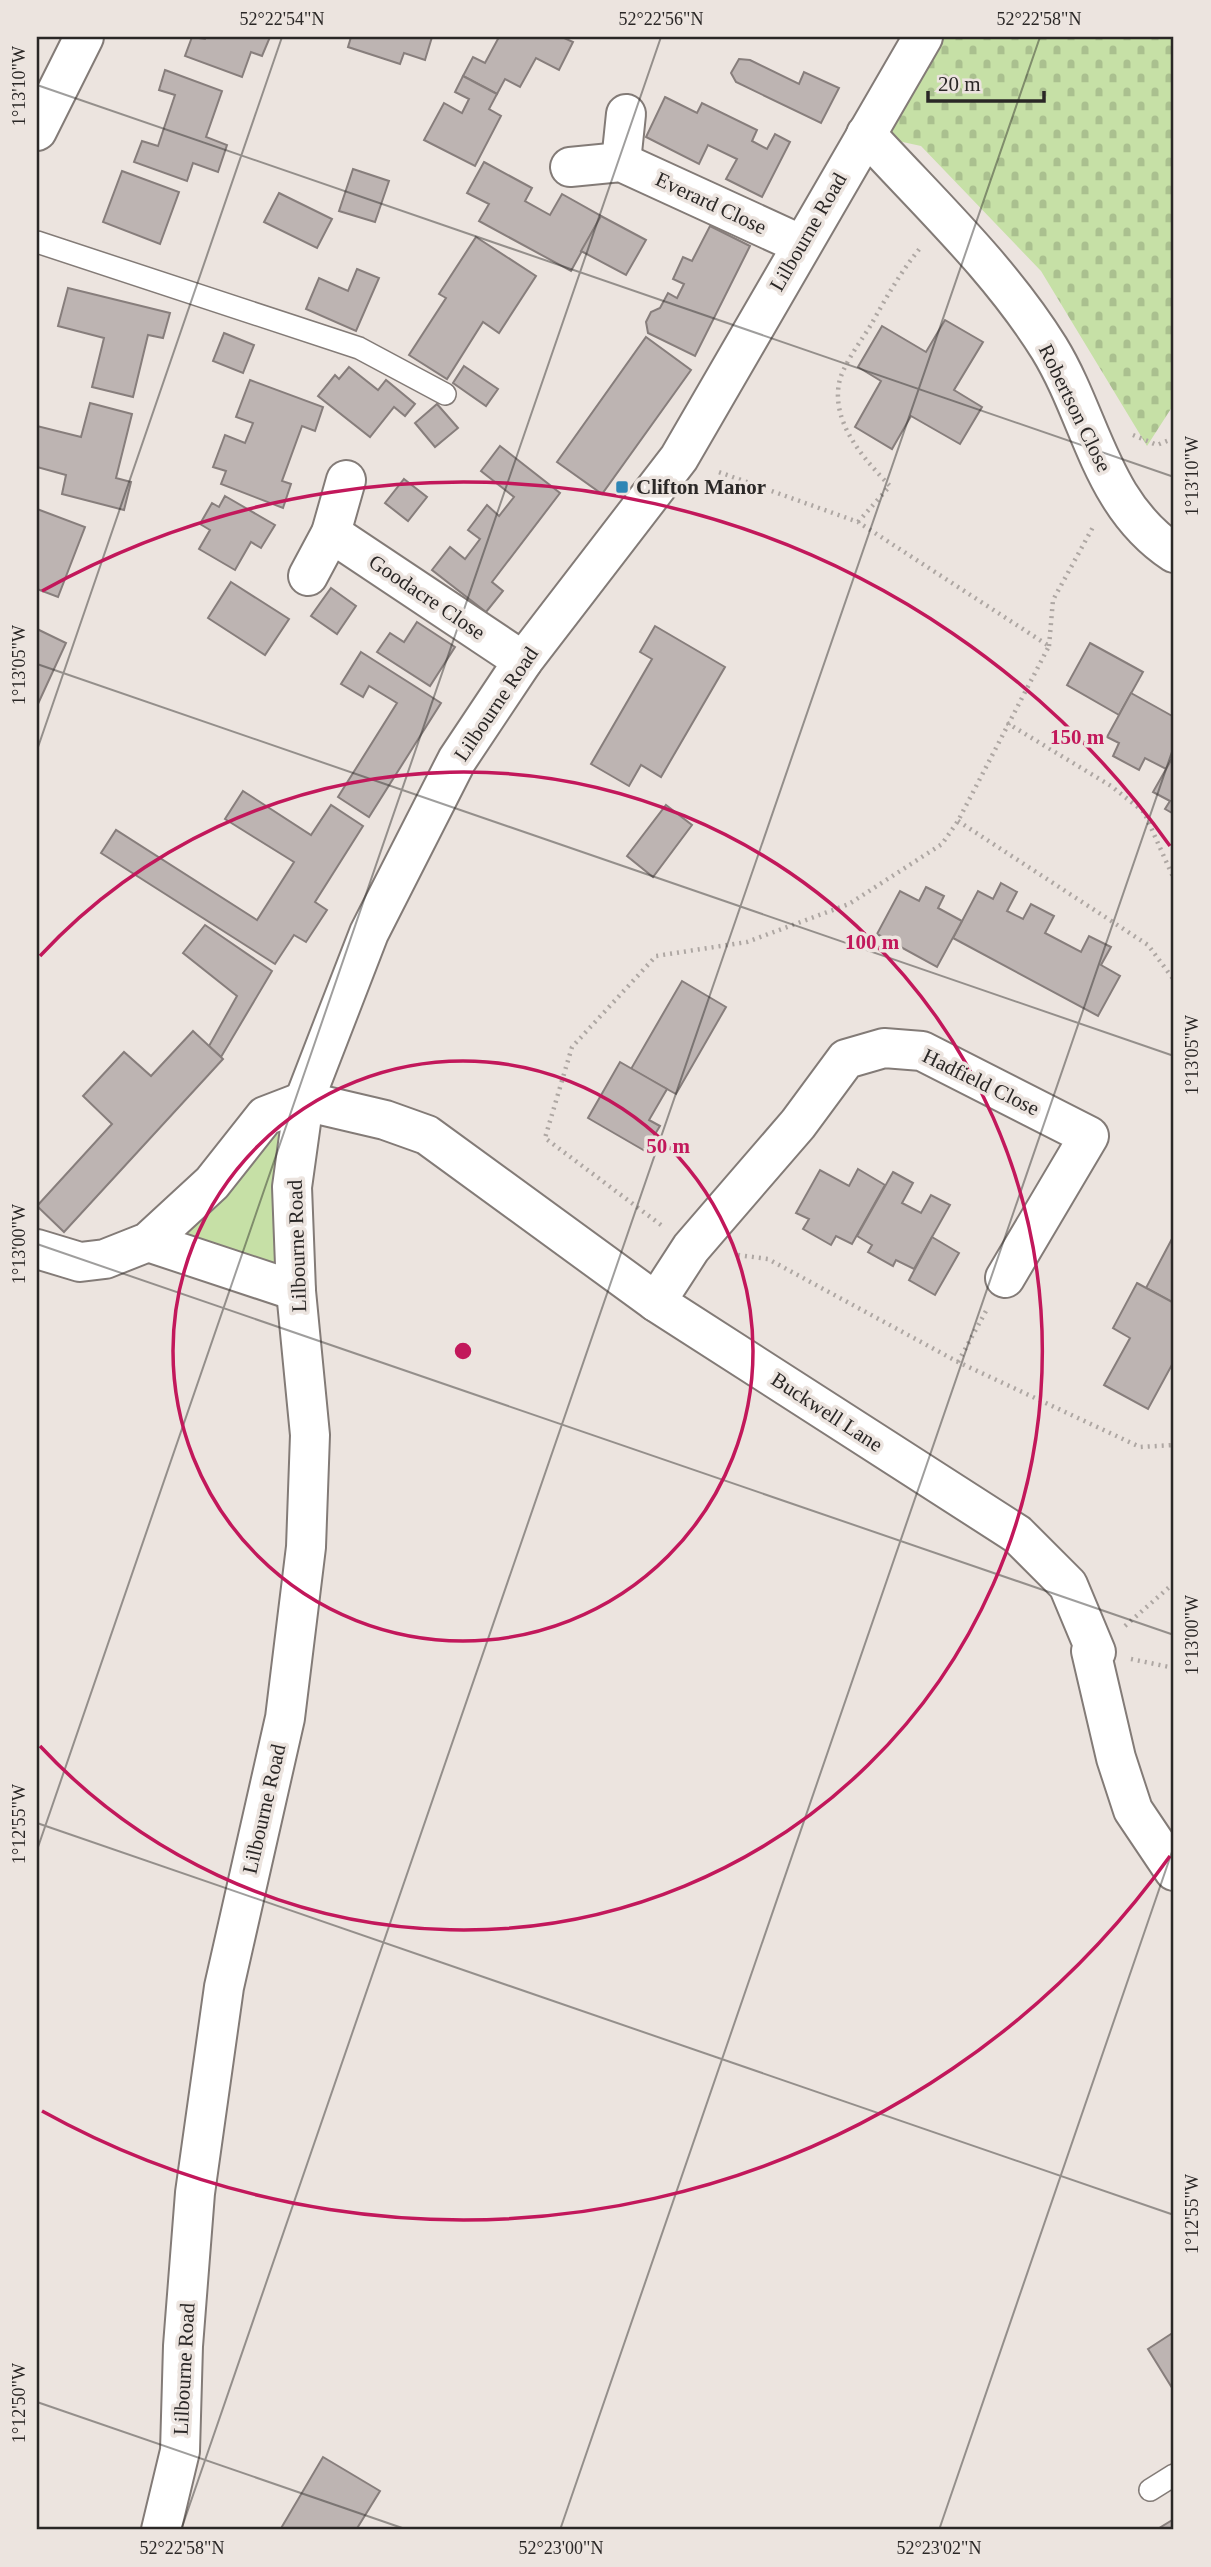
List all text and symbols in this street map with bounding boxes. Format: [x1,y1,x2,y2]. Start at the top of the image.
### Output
text: 52°22'54"N [240,9,324,29]
text: 52°22'56"N [619,9,703,29]
text: 52°22'58"N [997,9,1081,29]
text: 1°13'10"W [9,46,29,126]
scale bar [928,60,1043,104]
text: 20 m [938,72,981,96]
street label: Everard Close [652,167,770,239]
street label: Lilbourne Road [765,168,852,295]
street label: Robertson Close [1034,340,1116,476]
text: 1°13'10"W [1182,436,1202,516]
place label: Clifton Manor [636,475,766,499]
marker: Clifton Manor [614,479,630,495]
street label: Goodacre Close [364,549,490,645]
text: 1°13'05"W [9,625,29,705]
street label: Lilbourne Road [449,642,543,766]
text: 150 m [1050,725,1105,749]
text: 100 m [845,930,900,954]
text: 1°13'05"W [1182,1015,1202,1095]
street label: Hadfield Close [919,1043,1043,1121]
text: 50 m [646,1134,690,1158]
street label: Lilbourne Road [283,1179,311,1313]
text: 1°13'00"W [9,1204,29,1284]
centre of rings [451,1339,475,1363]
street label: Buckwell Lane [767,1367,887,1457]
text: 1°13'00"W [1182,1595,1202,1675]
street label: Lilbourne Road [237,1741,291,1876]
text: 1°12'55"W [9,1784,29,1864]
text: 1°12'55"W [1182,2174,1202,2254]
street label: Lilbourne Road [169,2302,199,2436]
text: 1°12'50"W [9,2363,29,2443]
text: 52°22'58"N [140,2538,224,2558]
text: 52°23'00"N [519,2538,603,2558]
text: 52°23'02"N [897,2538,981,2558]

